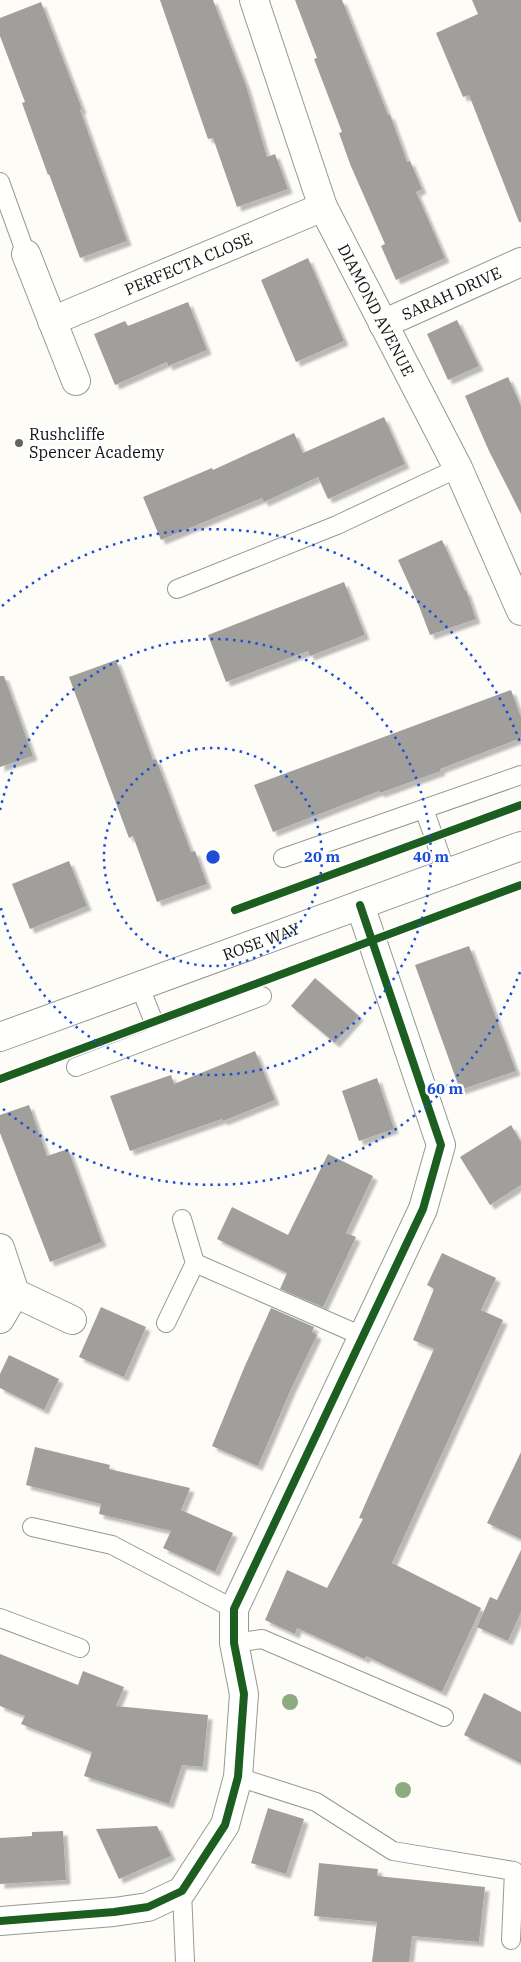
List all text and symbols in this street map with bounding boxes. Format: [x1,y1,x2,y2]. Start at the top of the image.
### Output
street label: PERFECTA CLOSE [121,228,255,299]
street label: DIAMOND AVENUE [334,240,419,379]
street label: SARAH DRIVE [399,262,504,324]
place label: Rushcliffe Spencer Academy [29,424,165,462]
marker: Rushcliffe Spencer Academy [13,437,25,449]
text: 20 m [304,847,340,866]
text: 40 m [413,847,449,866]
centre of rings [204,848,222,866]
street label: ROSE WAY [220,918,302,965]
text: 60 m [427,1079,463,1098]

